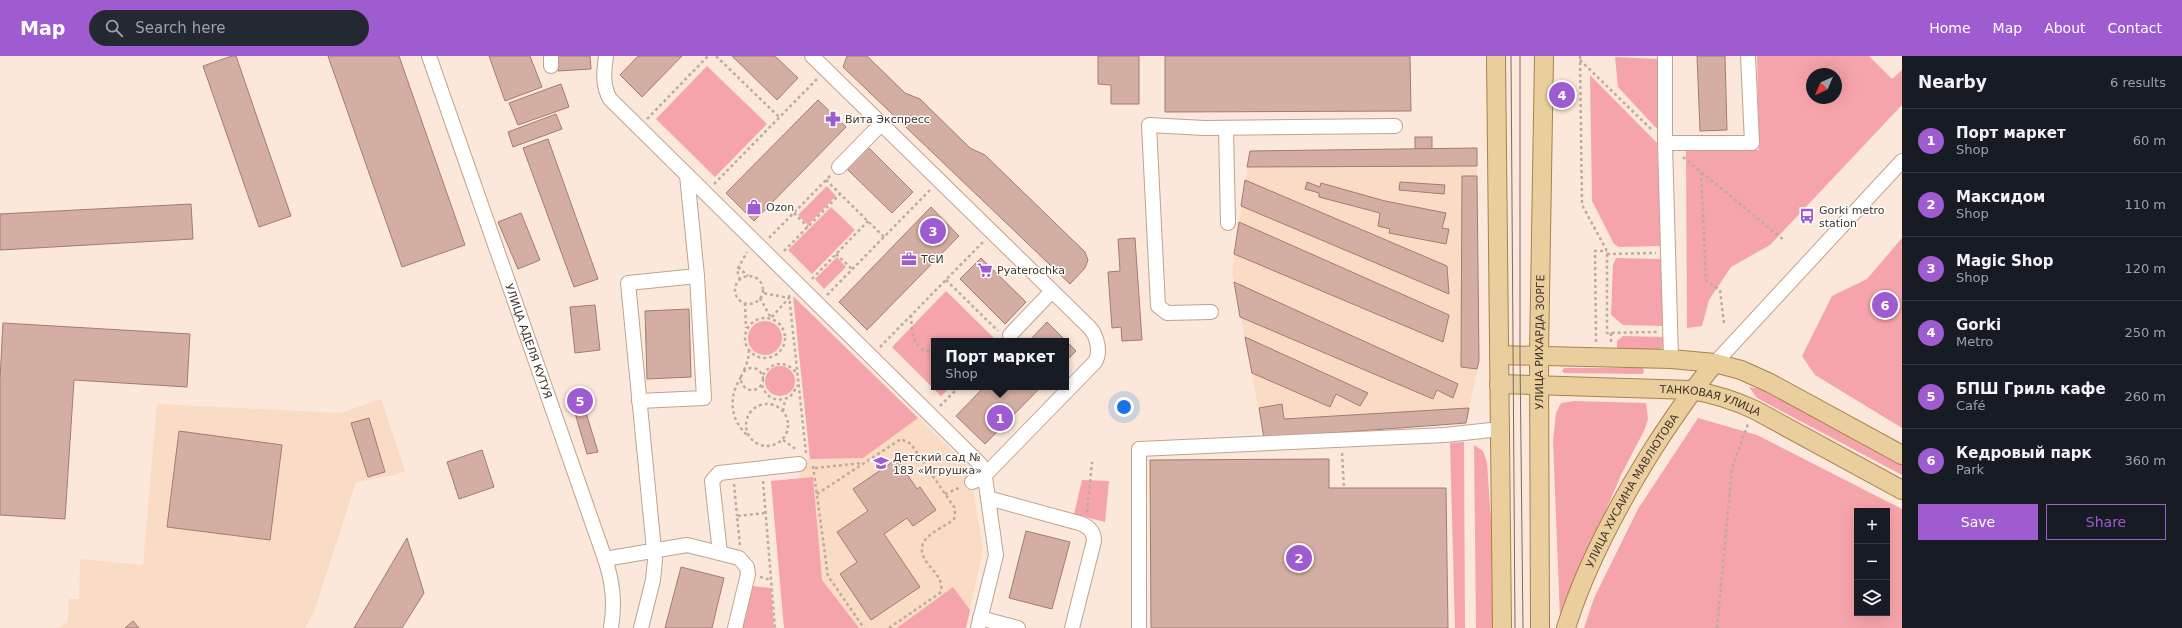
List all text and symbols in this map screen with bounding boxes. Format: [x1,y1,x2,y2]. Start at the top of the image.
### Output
search box [89,10,369,46]
text: Map [20,17,65,39]
icon: search [103,17,125,39]
text: Search here [135,19,225,37]
text: Home [1929,20,1971,36]
text: Map [1993,20,2022,36]
text: About [2044,20,2086,36]
text: Contact [2108,20,2162,36]
north arrow [1806,68,1842,104]
text: Nearby [1918,72,1987,92]
text: 6 results [2110,75,2166,90]
pin: 4 [1549,80,1575,110]
pharmacy icon: Вита Экспресс [824,110,842,128]
place label: Вита Экспресс [845,113,930,126]
text: Порт маркет [1956,124,2066,142]
text: 1 [1926,133,1936,148]
text: 60 m [2133,133,2166,148]
text: Shop [1956,142,1989,157]
text: Максидом [1956,188,2045,206]
text: 2 [1926,197,1936,212]
text: 110 m [2124,197,2166,212]
shop icon: Ozon [745,198,763,216]
place label: Ozon [766,201,794,214]
place label: Gorki metro station [1819,204,1885,230]
text: Shop [1956,206,1989,221]
bus stop icon: Gorki metro station [1798,207,1816,225]
pin: 3 [920,216,946,246]
office icon: ТСИ [900,250,918,268]
text: Magic Shop [1956,252,2054,270]
place label: ТСИ [920,253,944,266]
supermarket icon: Pyaterochka [976,261,994,279]
text: 3 [1926,261,1936,276]
text: 120 m [2124,261,2166,276]
place label: Pyaterochka [997,264,1065,277]
text: Shop [1956,270,1989,285]
street label: УЛИЦА РИХАРДА ЗОРГЕ [1532,274,1547,410]
street label: УЛИЦА АДЕЛЯ КУТУЯ [503,282,555,400]
pin: 6 [1872,290,1898,320]
text: Gorki [1956,316,2001,334]
text: 4 [1926,325,1936,340]
text: 250 m [2124,325,2166,340]
text: Metro [1956,334,1993,349]
popup [931,338,1069,390]
text: Порт маркет [945,348,1055,366]
text: Shop [945,366,978,381]
text: БПШ Гриль кафе [1956,380,2106,398]
street label: ТАНКОВАЯ УЛИЦА [1658,382,1764,419]
pin: 5 [567,386,593,416]
text: 5 [1926,389,1936,404]
text: 260 m [2124,389,2166,404]
your location [1114,397,1134,417]
text: Café [1956,398,1986,413]
pin: 1 [987,403,1013,433]
street label: УЛИЦА ХУСАИНА МАВЛЮТОВА [1583,411,1681,569]
text: Кедровый парк [1956,444,2092,462]
place label: Детский сад № 183 «Игрушка» [893,451,982,477]
text: 6 [1926,453,1936,468]
text: 360 m [2124,453,2166,468]
school or university icon: Детский сад № 183 «Игрушка» [872,454,890,472]
text: Park [1956,462,1984,477]
button: Save [1918,504,2038,540]
button: Share [2046,504,2166,540]
map controls [1854,508,1890,616]
button: + [1854,508,1890,544]
pin: 2 [1286,543,1312,573]
button: − [1854,544,1890,580]
button: layers [1854,580,1890,616]

